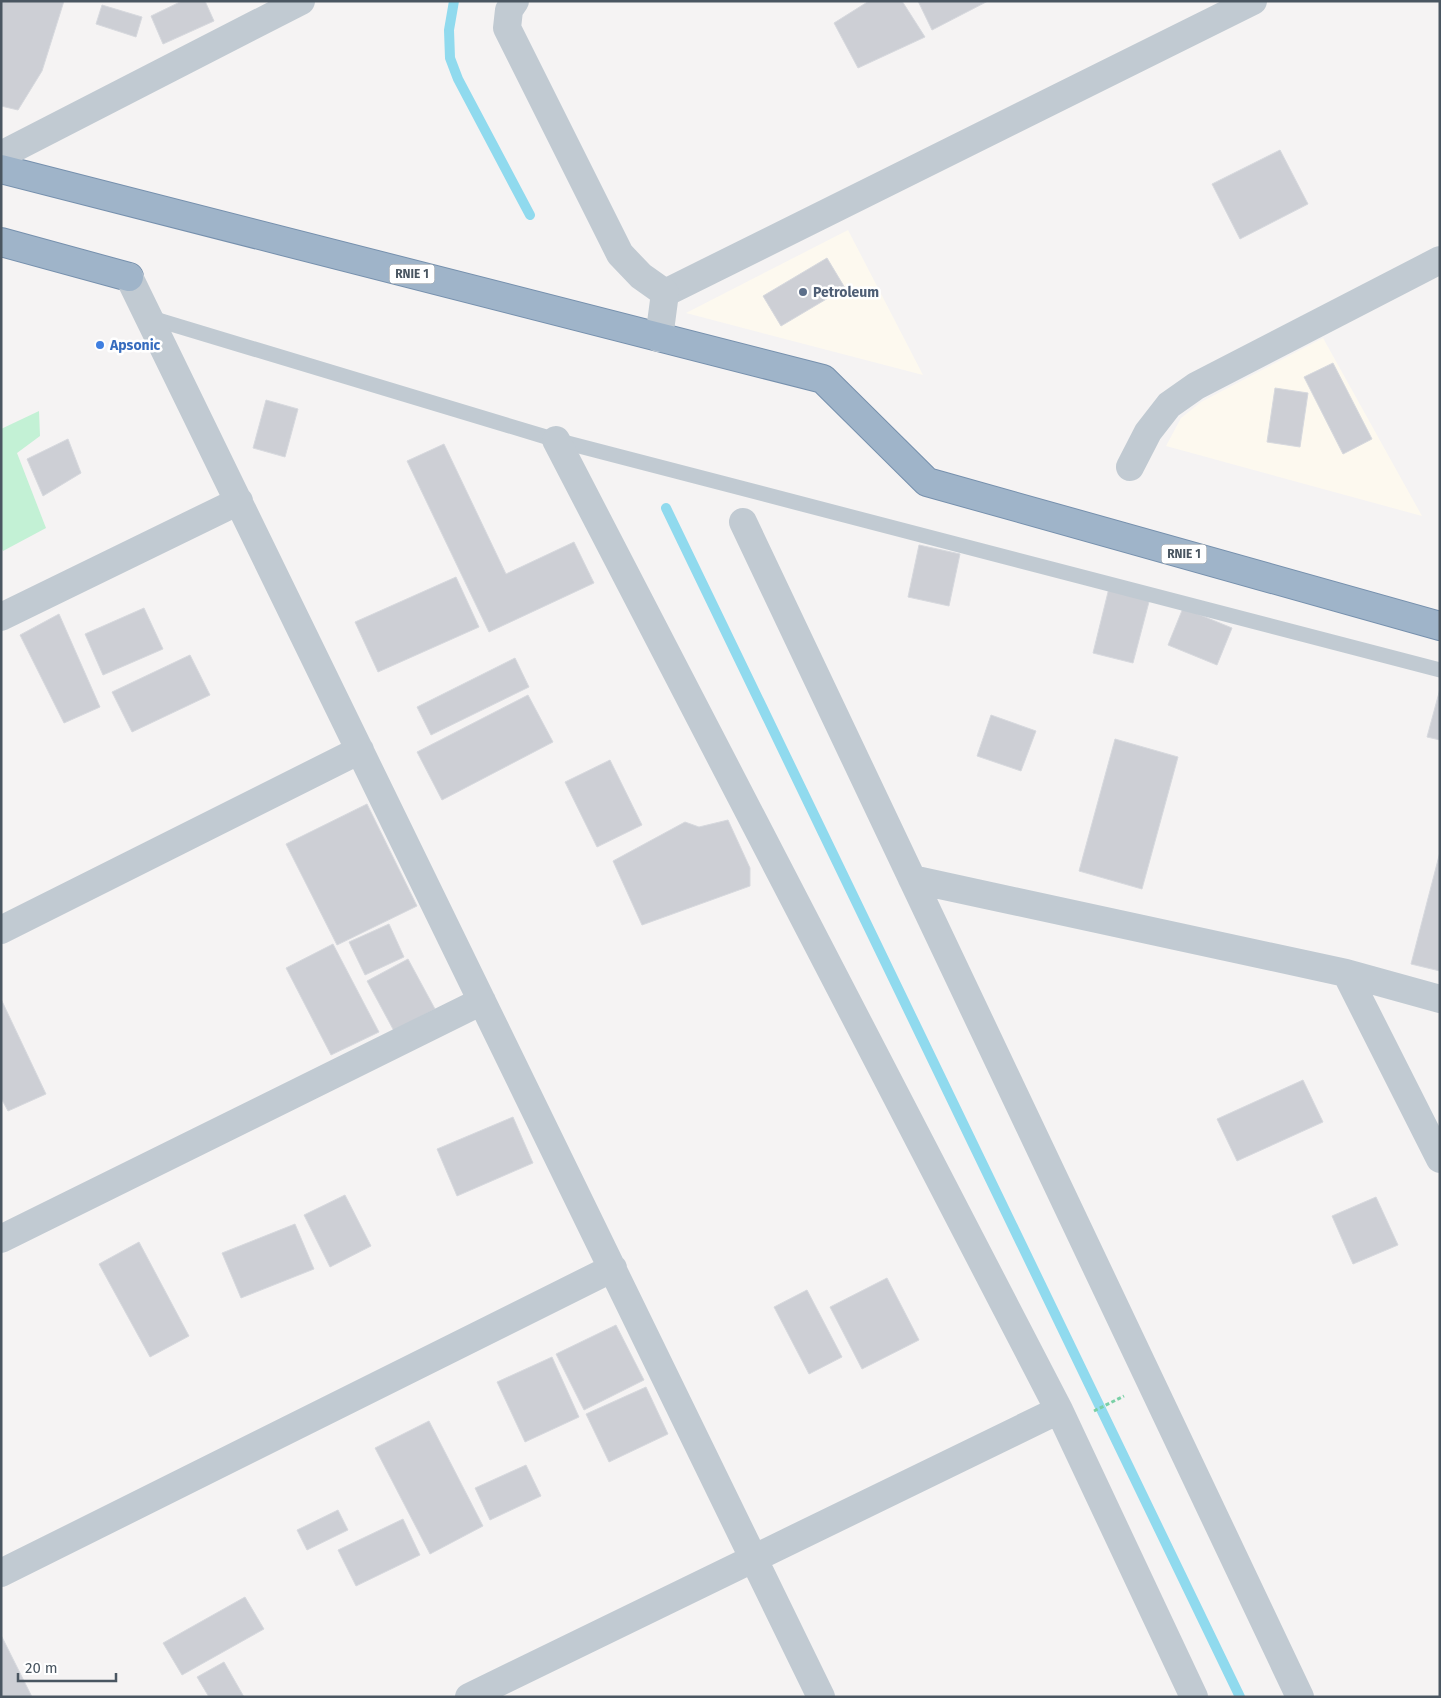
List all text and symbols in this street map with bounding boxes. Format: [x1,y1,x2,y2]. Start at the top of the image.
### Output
road number: RNIE 1 [390,264,434,284]
place label: Petroleum [813,284,879,301]
marker: Petroleum [797,286,809,298]
place label: Apsonic [109,337,161,354]
marker: Apsonic [94,339,106,351]
road number: RNIE 1 [1162,544,1206,564]
scale bar [18,1650,115,1682]
text: 20 m [25,1659,58,1677]

